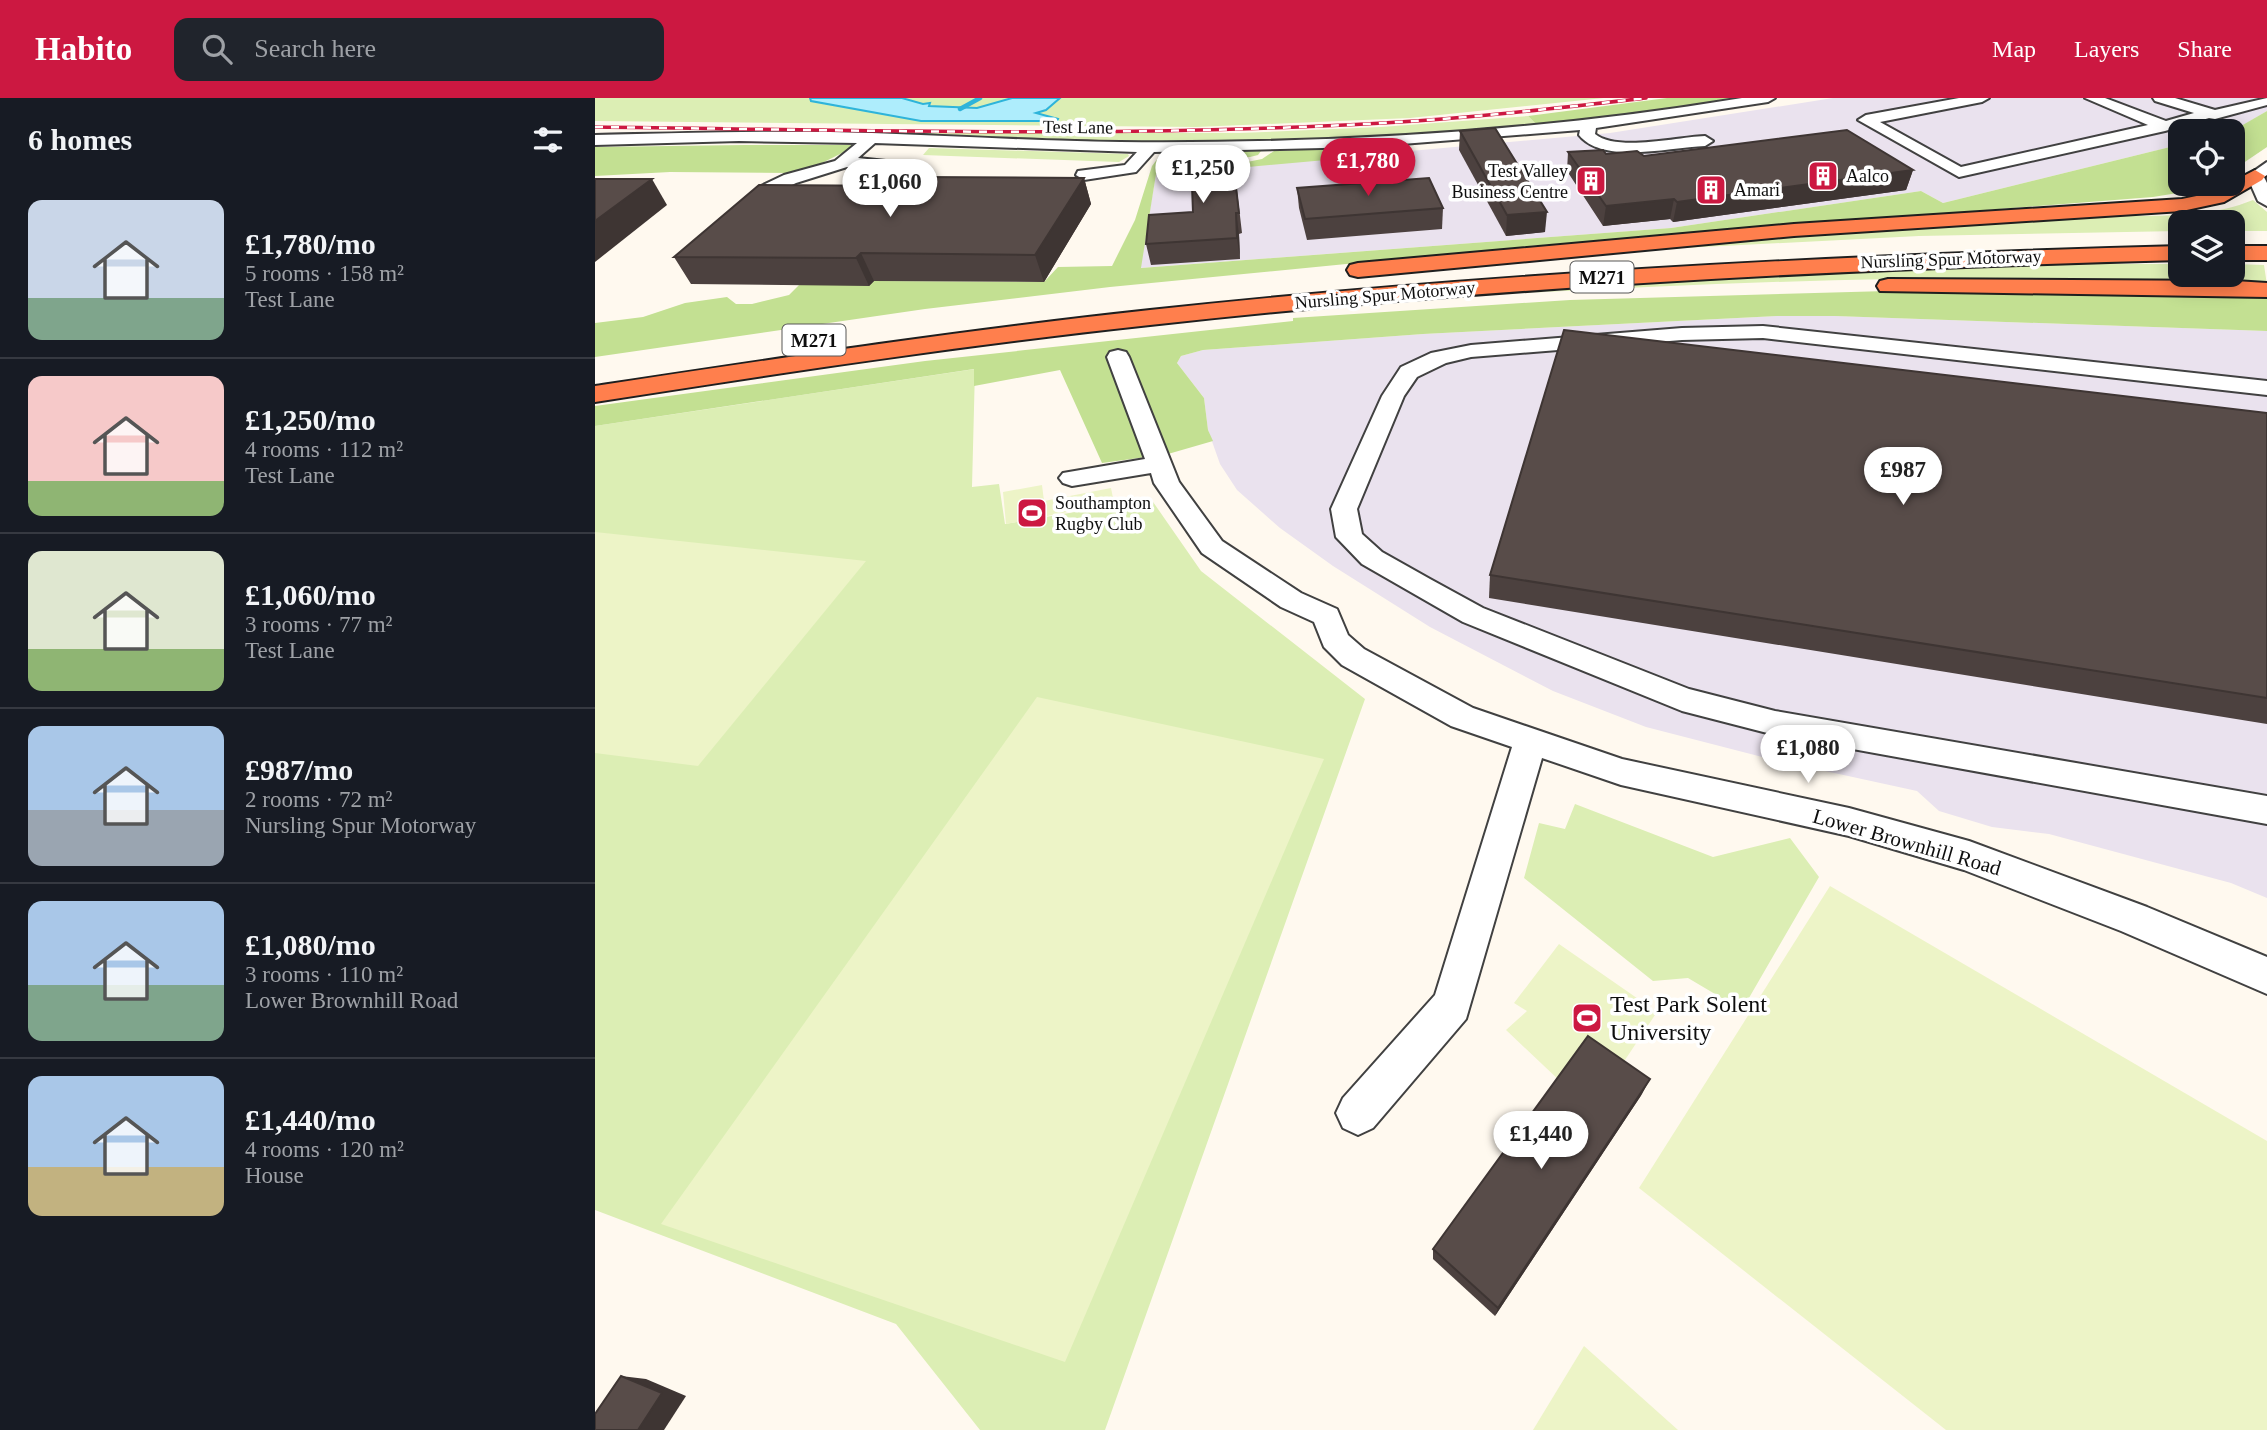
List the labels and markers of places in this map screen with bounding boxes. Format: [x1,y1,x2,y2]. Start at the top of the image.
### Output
pin: £1,780 [1311,139,1425,198]
pin: £1,250 [1146,146,1260,205]
pin: £1,060 [833,159,947,219]
building icon: Aalco [1806,159,1840,193]
place label: Test Valley Business Centre [1452,161,1568,202]
building icon: Test Valley Business Centre [1574,164,1608,198]
place label: Aalco [1846,166,1889,186]
building icon: Amari [1694,173,1728,207]
place label: Amari [1734,180,1780,200]
pin: £987 [1862,448,1944,507]
place label: Southampton Rugby Club [1055,493,1151,534]
sports icon: Southampton Rugby Club [1015,496,1049,530]
pin: £1,080 [1751,726,1865,785]
place label: Test Park Solent University [1610,991,1767,1045]
sports icon: Test Park Solent University [1570,1001,1604,1035]
pin: £1,440 [1484,1112,1598,1171]

